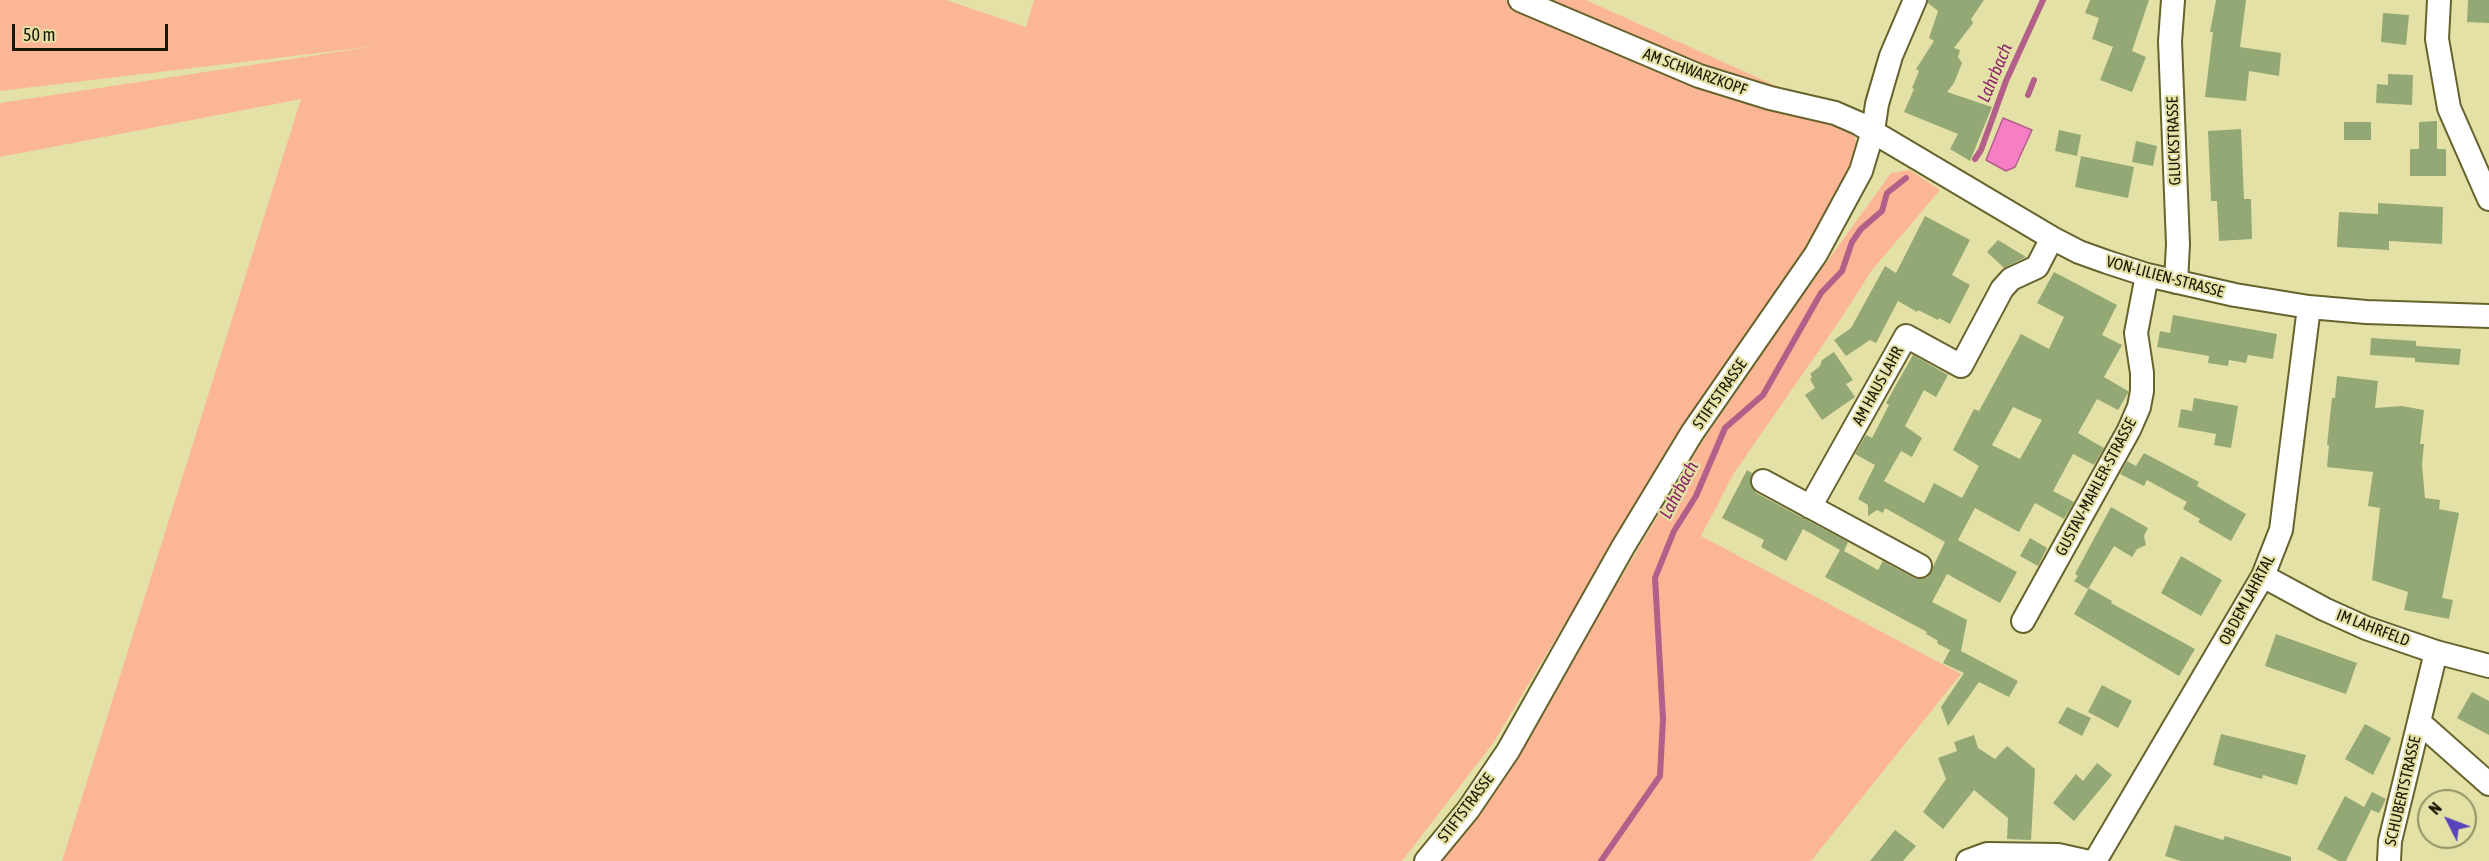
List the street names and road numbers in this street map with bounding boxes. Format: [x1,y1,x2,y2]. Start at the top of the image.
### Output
street label: AM SCHWARZKOPF [1640,44,1750,100]
street label: GLUCKSTRASSE [2163,96,2185,186]
street label: VON-LILIEN-STRASSE [2104,252,2226,302]
street label: AM HAUS LAHR [1848,343,1908,429]
street label: STIFTSTRASSE [1689,355,1751,433]
street label: GUSTAV-MAHLER-STRASSE [2052,415,2140,559]
street label: OB DEM LAHRTAL [2215,552,2279,648]
street label: IM LAHRFELD [2334,605,2412,651]
street label: SCHUBERTSTRASSE [2381,734,2425,848]
street label: STIFTSTRASSE [1434,770,1498,846]

